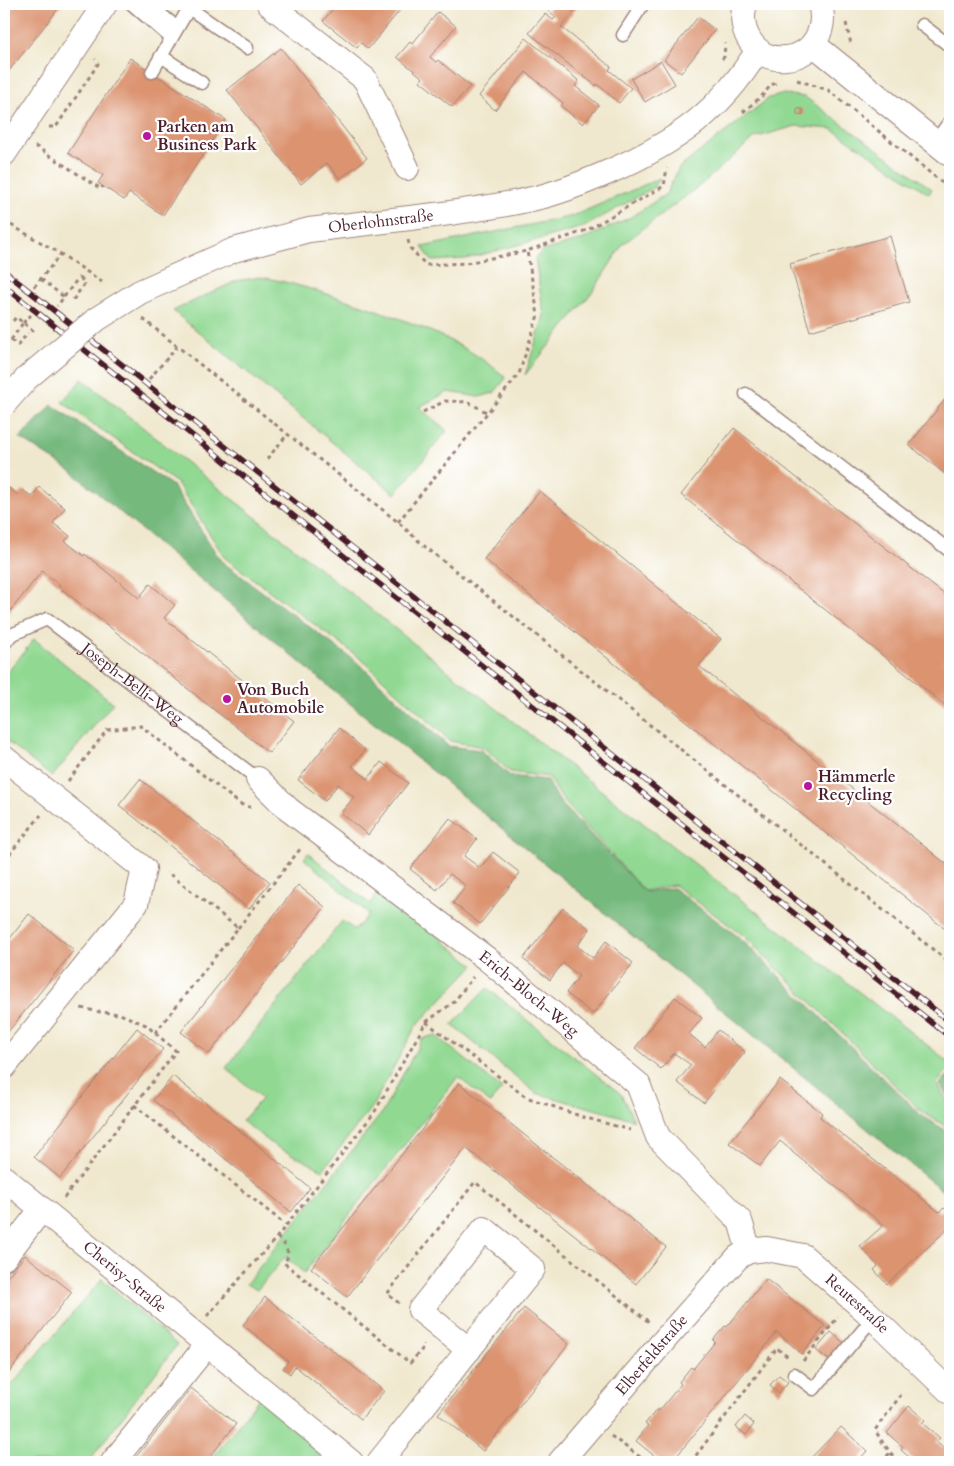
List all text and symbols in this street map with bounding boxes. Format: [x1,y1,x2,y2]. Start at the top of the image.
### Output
place label: Parken am Business Park [157,116,257,156]
marker: Parken am Business Park [141,130,153,142]
street label: Oberlohnstraße [327,204,435,239]
street label: Joseph-Belli-Weg [75,637,188,730]
place label: Von Buch Automobile [237,679,324,719]
marker: Von Buch Automobile [221,693,233,705]
place label: Hämmerle Recycling [818,766,896,806]
marker: Hämmerle Recycling [802,780,814,792]
street label: Erich-Bloch-Weg [474,946,584,1042]
street label: Cherisy-Straße [78,1236,171,1318]
street label: Reutestraße [820,1269,894,1339]
street label: Elberfeldstraße [611,1310,693,1400]

